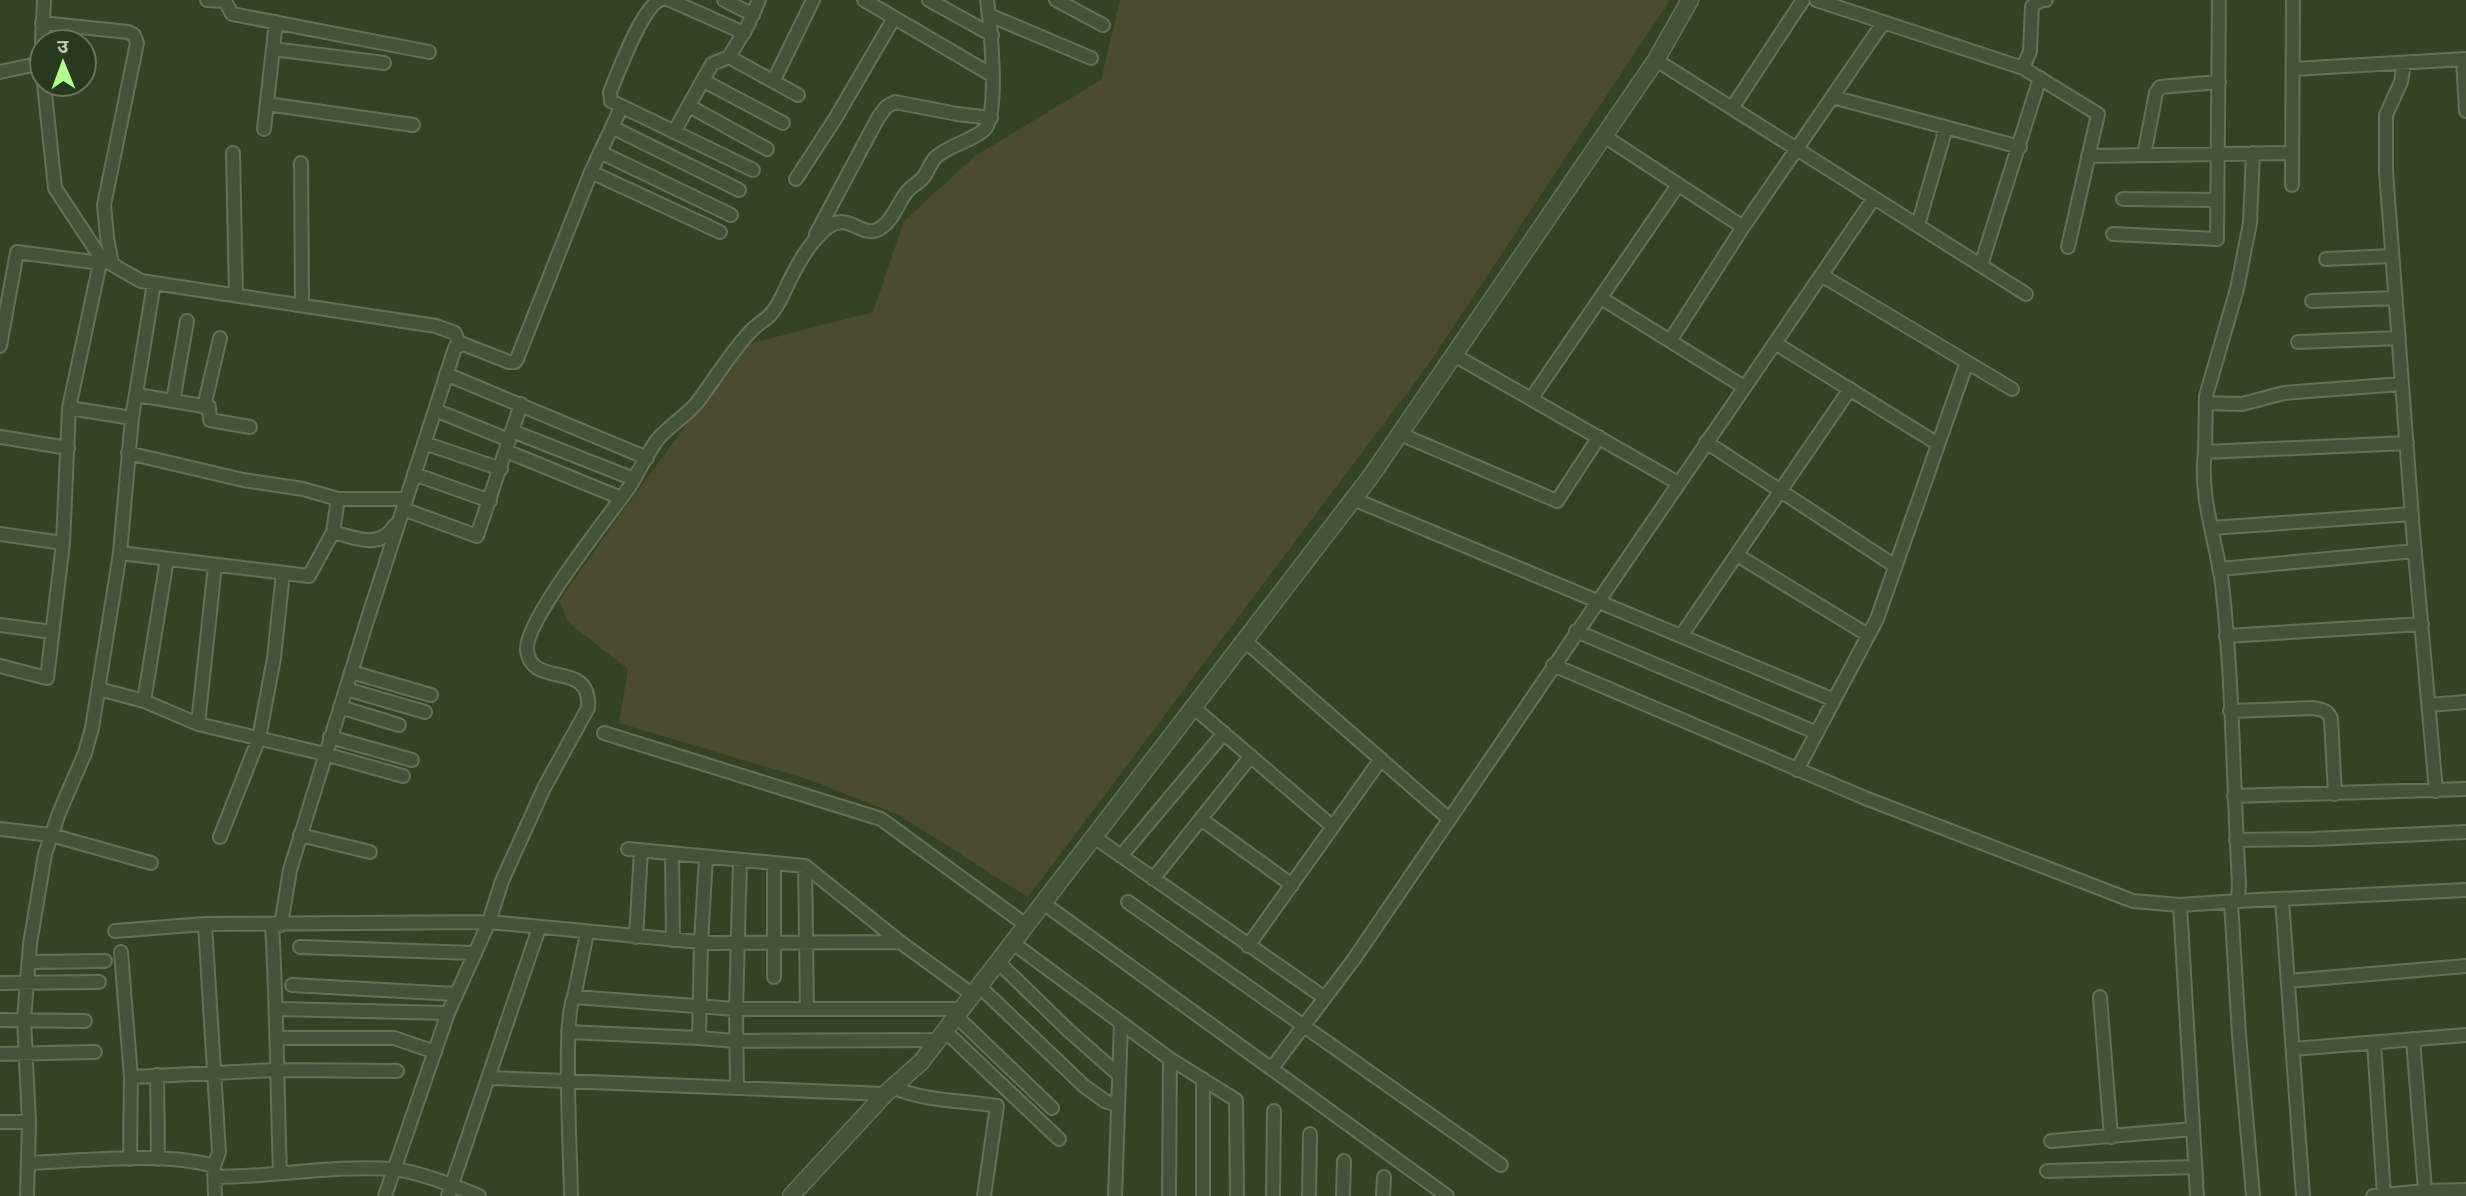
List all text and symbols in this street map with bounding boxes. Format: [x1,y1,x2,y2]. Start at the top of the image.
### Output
north arrow [28,28,98,98]
text: उ [57,36,69,59]

